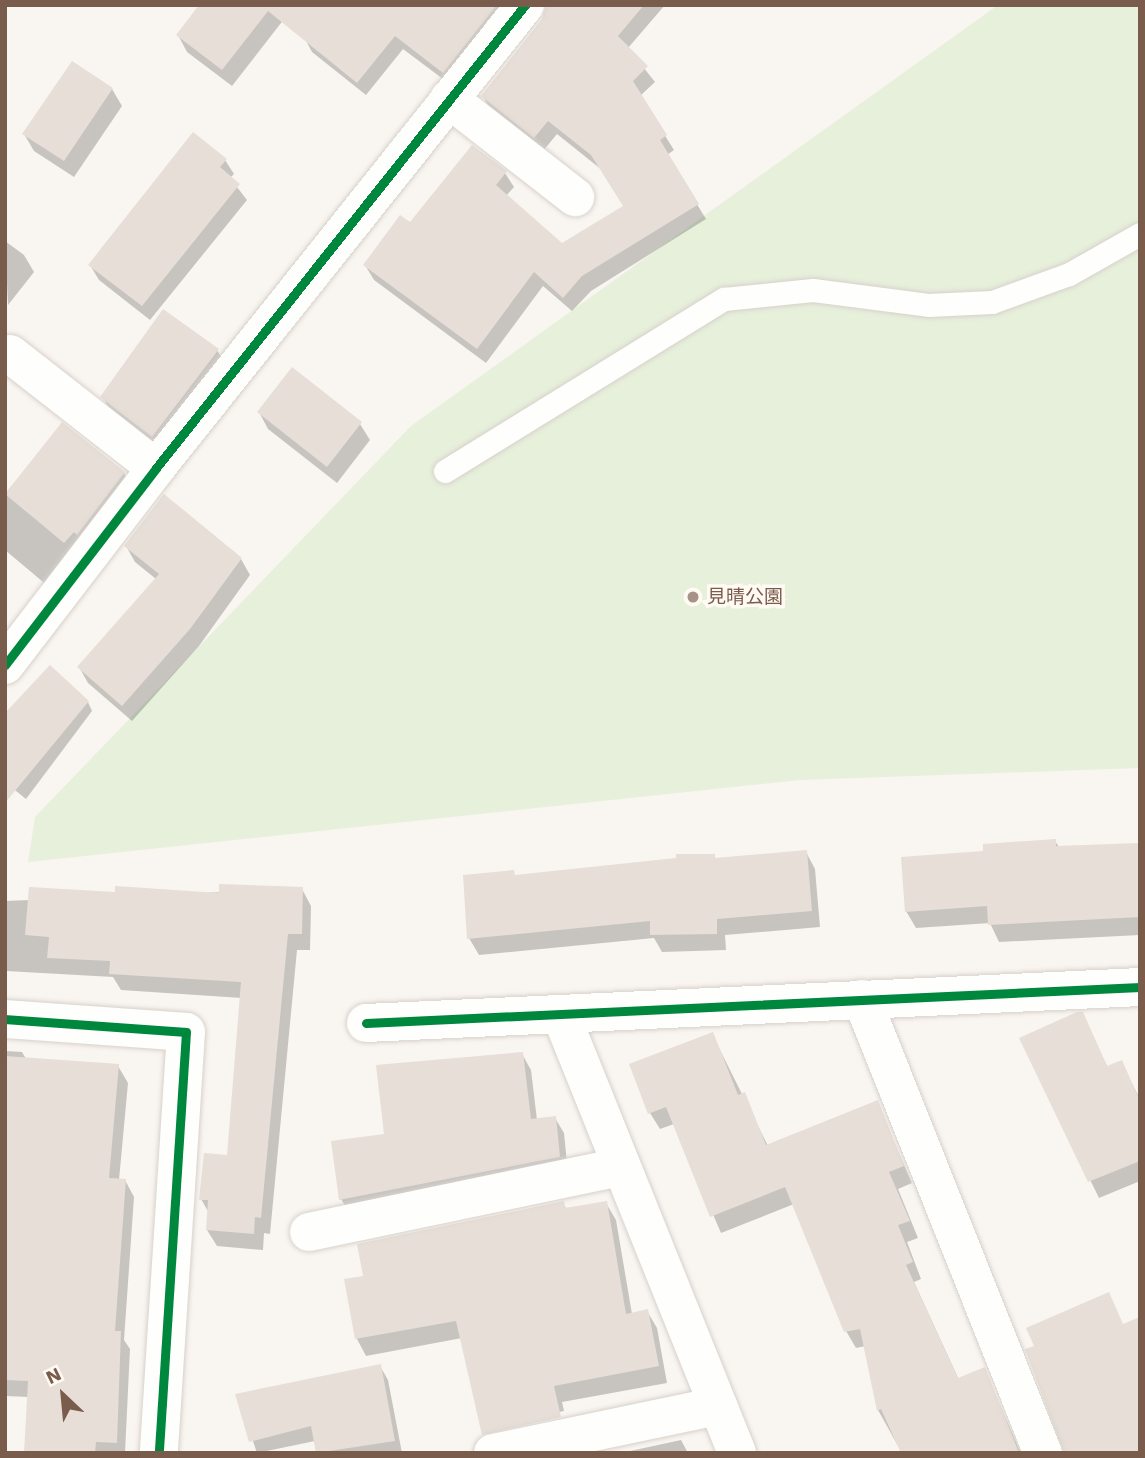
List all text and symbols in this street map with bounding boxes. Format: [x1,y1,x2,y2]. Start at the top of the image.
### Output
place label: 見晴公園 [707,586,783,608]
marker: 見晴公園 [685,589,701,605]
north arrow [28,1360,98,1430]
text: N [42,1362,65,1389]

